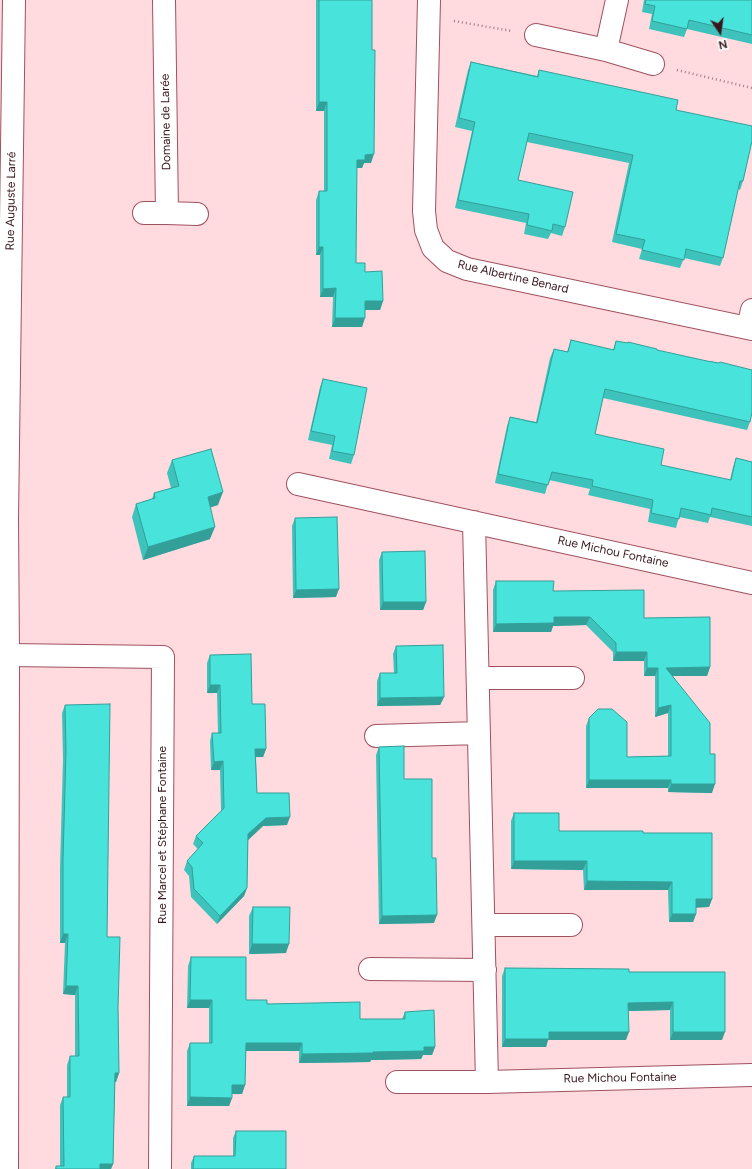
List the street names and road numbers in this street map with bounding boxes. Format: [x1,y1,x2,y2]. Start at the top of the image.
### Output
street label: Domaine de Larée [158,74,174,170]
street label: Rue Auguste Larré [3,151,19,251]
street label: Rue Albertine Benard [456,257,570,297]
street label: Rue Michou Fontaine [556,533,670,571]
street label: Rue Marcel et Stéphane Fontaine [155,746,169,924]
street label: Rue Michou Fontaine [563,1070,677,1086]

